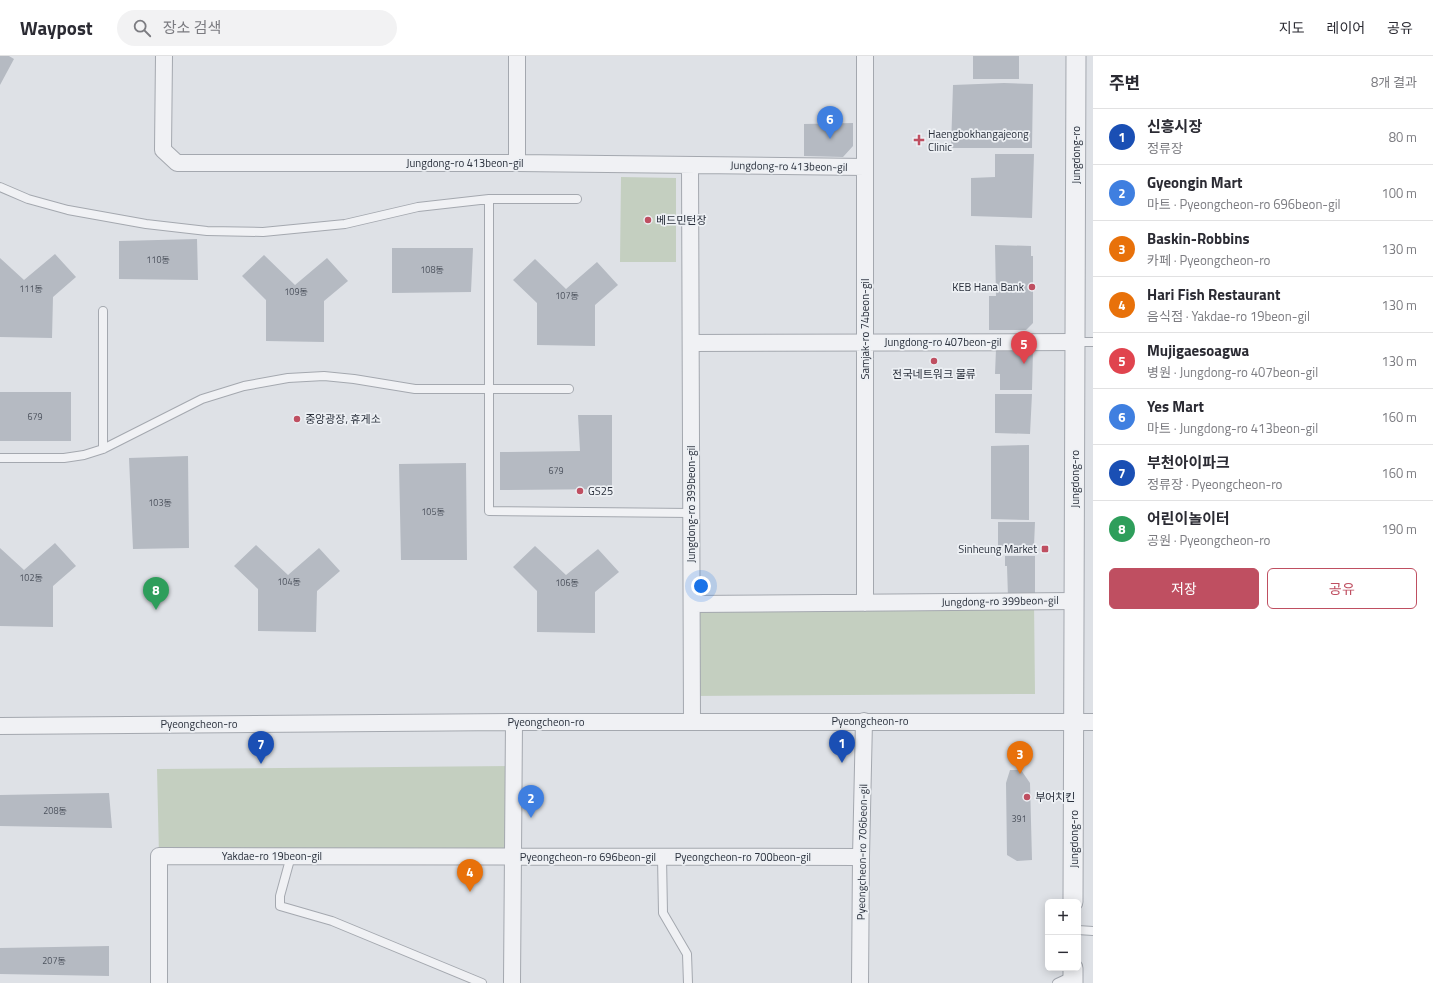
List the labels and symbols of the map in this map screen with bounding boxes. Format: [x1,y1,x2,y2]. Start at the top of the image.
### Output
pin: 6 [817,106,843,139]
place label: Haengbokhangajeong Clinic [928,126,1029,155]
street label: Jungdong-ro [1068,126,1084,184]
marker: Haengbokhangajeong Clinic [913,134,925,146]
street label: Jungdong-ro 413beon-gil [406,155,524,171]
street label: Jungdong-ro 413beon-gil [730,157,848,175]
place label: 베드민턴장 [656,212,707,228]
marker: 베드민턴장 [643,215,653,225]
house number: 110동 [146,253,170,266]
house number: 108동 [420,263,444,276]
street label: Samjak-ro 74beon-gil [857,278,873,380]
place label: KEB Hana Bank [952,279,1025,295]
house number: 111동 [19,282,43,295]
marker: KEB Hana Bank [1027,282,1037,292]
house number: 109동 [284,285,308,298]
house number: 107동 [555,289,579,302]
pin: 5 [1011,331,1037,364]
street label: Jungdong-ro 407beon-gil [884,334,1002,350]
marker: 전국네트워크 물류 [929,356,939,366]
place label: 전국네트워크 물류 [892,366,976,382]
house number: 679 [27,410,43,423]
place label: 중앙광장, 휴게소 [305,411,381,427]
marker: 중앙광장, 휴게소 [292,414,302,424]
street label: Jungdong-ro 399beon-gil [683,445,699,563]
street label: Jungdong-ro [1067,450,1083,508]
house number: 679 [548,464,564,477]
place label: GS25 [588,483,613,499]
marker: GS25 [575,486,585,496]
house number: 103동 [148,496,172,509]
house number: 105동 [421,505,445,518]
place label: Sinheung Market [958,541,1037,557]
marker: Sinheung Market [1040,544,1050,554]
house number: 102동 [19,571,43,584]
house number: 104동 [277,575,301,588]
house number: 106동 [555,576,579,589]
your location [691,576,711,596]
pin: 8 [143,577,169,610]
street label: Jungdong-ro 399beon-gil [941,592,1059,610]
street label: Pyeongcheon-ro [832,713,909,729]
street label: Pyeongcheon-ro [508,714,585,730]
street label: Pyeongcheon-ro [161,716,238,732]
pin: 1 [829,730,855,763]
pin: 7 [248,731,274,764]
pin: 3 [1007,741,1033,774]
street label: Pyeongcheon-ro 706beon-gil [853,784,871,920]
pin: 2 [518,785,544,818]
place label: 부어치킨 [1035,789,1075,805]
marker: 부어치킨 [1022,792,1032,802]
house number: 208동 [43,804,67,817]
street label: Jungdong-ro [1066,810,1082,868]
house number: 391 [1011,812,1027,825]
street label: Yakdae-ro 19beon-gil [222,848,322,864]
street label: Pyeongcheon-ro 696beon-gil [520,849,656,865]
street label: Pyeongcheon-ro 700beon-gil [675,849,811,865]
pin: 4 [457,859,483,892]
house number: 207동 [42,954,66,967]

